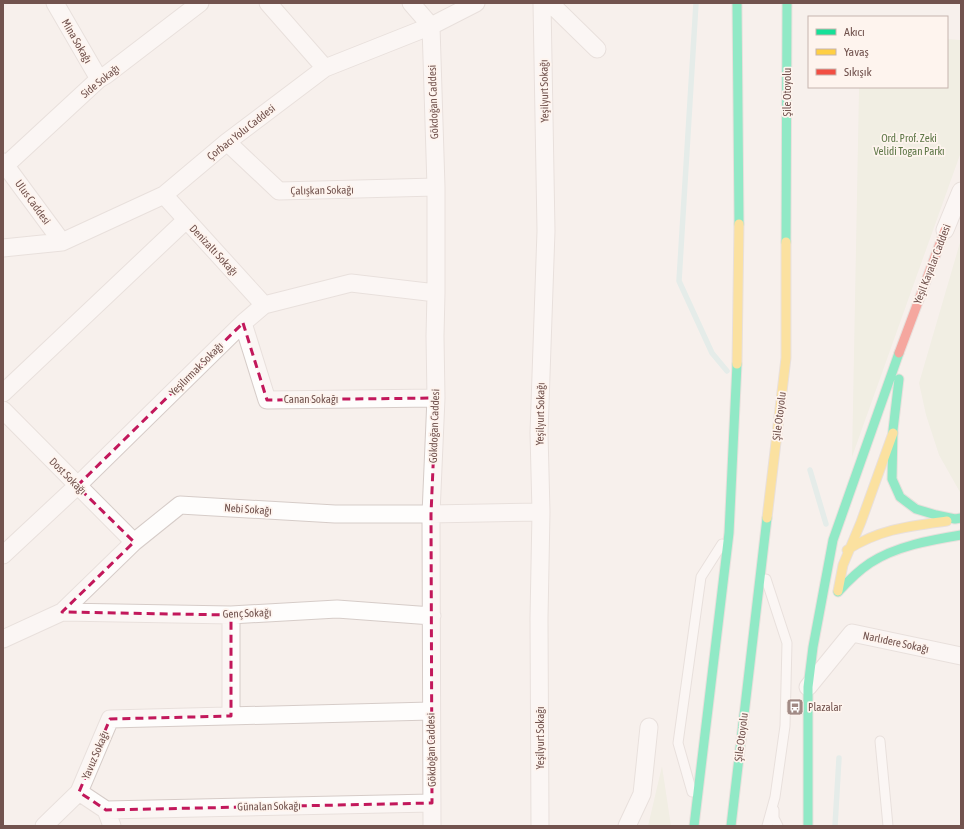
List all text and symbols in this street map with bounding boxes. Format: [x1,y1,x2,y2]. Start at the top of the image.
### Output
legend [808,16,948,88]
street label: Mina Sokağı [60,17,94,65]
text: Akıcı [844,25,865,39]
text: Yavaş [844,45,869,59]
street label: Yeşilyurt Sokağı [537,59,551,123]
street label: Side Sokağı [78,62,122,100]
street label: Gökdoğan Caddesi [426,65,440,139]
text: Sıkışık [844,65,872,79]
street label: Şile Otoyolu [781,68,793,116]
street label: Çorbacı Yolu Caddesi [205,102,277,162]
park label: Ord. Prof. Zeki Velidi Togan Parkı [873,132,945,157]
street label: Ulus Caddesi [13,177,53,227]
street label: Çalışkan Sokağı [290,183,354,197]
street label: Denizaltı Sokağı [187,222,241,278]
street label: Yeşil Kayalar Caddesi [911,222,953,306]
street label: Yeşilırmak Sokağı [167,340,225,398]
street label: Yeşilyurt Sokağı [533,382,547,446]
street label: Gökdoğan Caddesi [427,389,441,463]
street label: Şile Otoyolu [770,391,788,441]
street label: Canan Sokağı [284,393,338,405]
street label: Dost Sokağı [47,455,89,497]
street label: Nebi Sokağı [224,501,272,517]
street label: Genç Sokağı [222,606,272,620]
street label: Narlıdere Sokağı [862,629,930,655]
bus stop icon: Plazalar [785,697,805,717]
place label: Plazalar [808,701,843,713]
street label: Yeşilyurt Sokağı [534,706,546,770]
street label: Şile Otoyolu [732,712,750,762]
street label: Gökdoğan Caddesi [424,713,438,787]
street label: Yavuz Sokağı [79,729,111,781]
street label: Günalan Sokağı [237,799,301,813]

